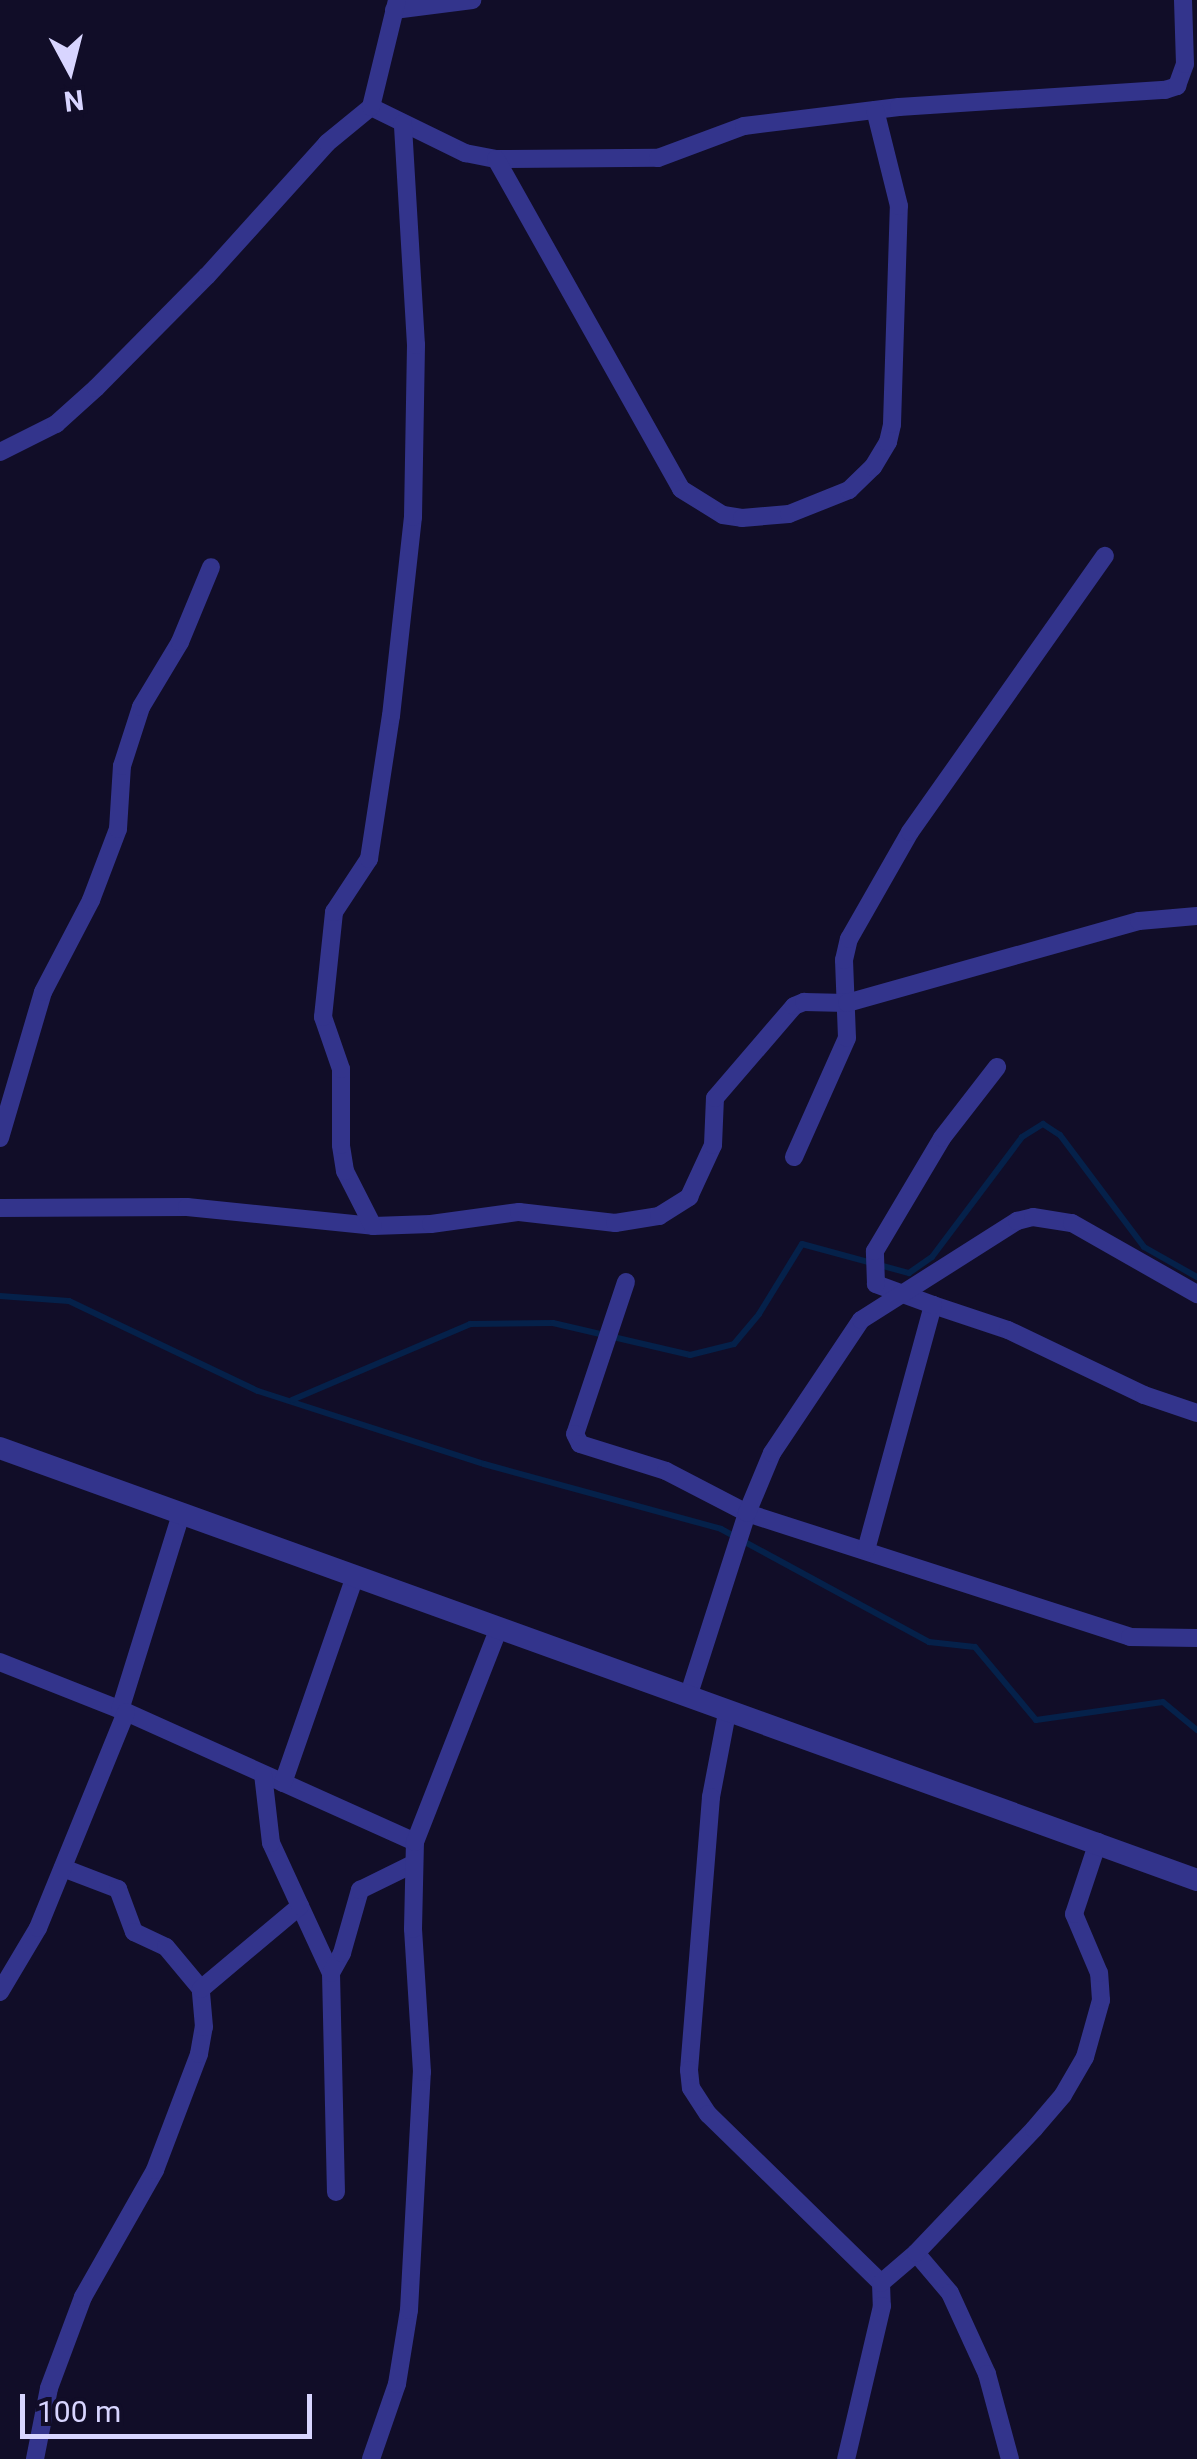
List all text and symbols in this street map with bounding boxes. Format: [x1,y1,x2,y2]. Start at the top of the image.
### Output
north arrow [20,20,120,120]
text: N [62,83,86,118]
scale bar [25,2374,318,2436]
text: 100 m [37,2394,121,2429]

